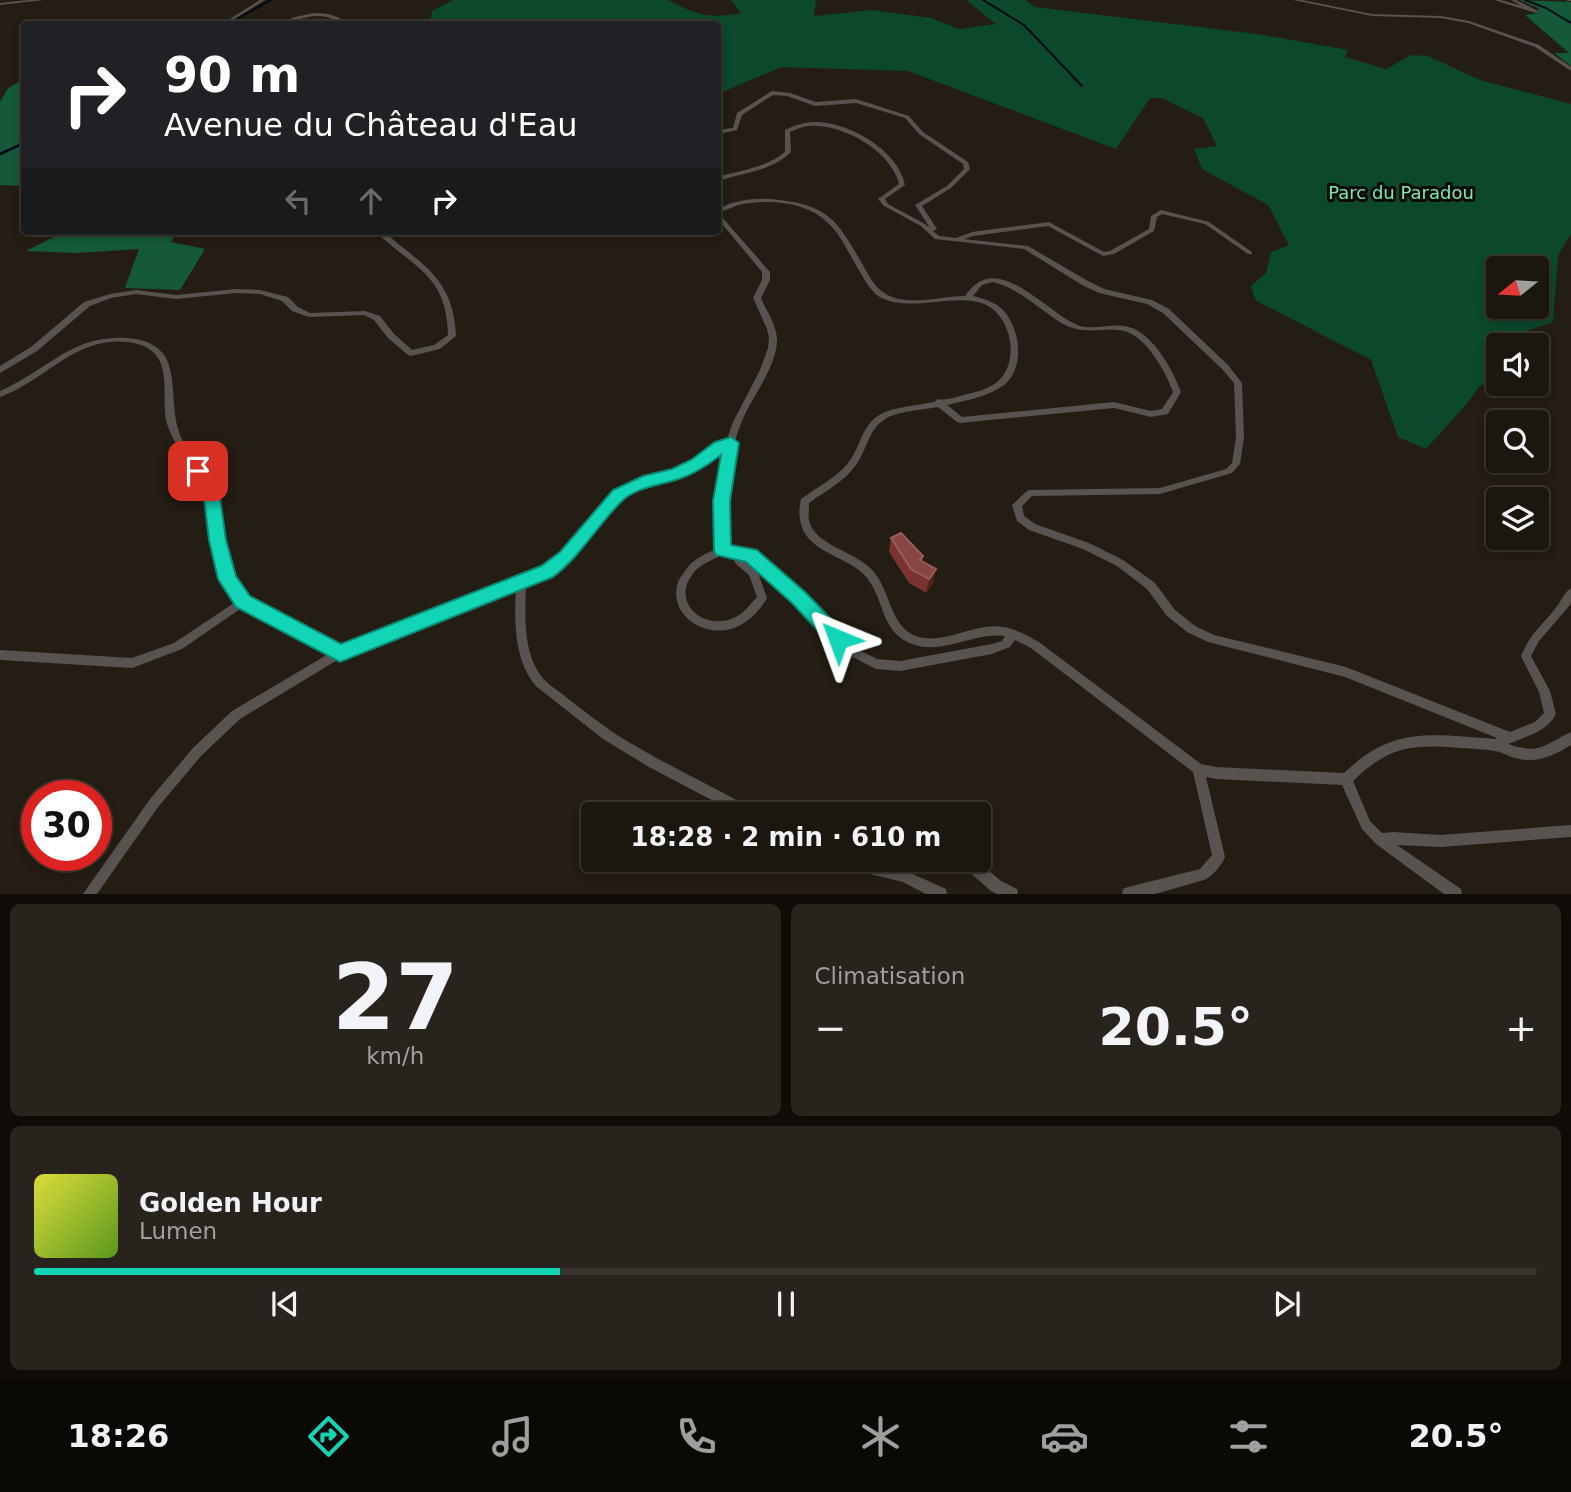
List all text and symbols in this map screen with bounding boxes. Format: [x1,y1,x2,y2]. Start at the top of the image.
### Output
text: 90 m [164,47,300,104]
icon: right [49,49,140,140]
text: Avenue du Château d'Eau [164,106,578,144]
icon: left [279,182,317,220]
icon: ahead [352,182,390,220]
icon: right [425,182,463,220]
park label: Parc du Paradou [1328,182,1474,203]
north arrow [1486,256,1549,318]
map controls [1486,256,1549,550]
button: sound [1486,333,1549,396]
button: search [1486,410,1549,473]
pin [168,441,228,501]
icon: arrive [179,452,217,490]
button: layers [1486,487,1549,550]
position arrow [801,602,875,676]
speed limit sign: 30 [21,780,112,871]
text: 18:28 · 2 min · 610 m [631,822,941,852]
text: 27 [332,945,459,1050]
text: Climatisation [815,963,965,989]
text: 20.5° [1099,997,1253,1057]
text: − [815,1006,846,1050]
text: + [1505,1006,1537,1050]
text: km/h [366,1043,424,1069]
text: Golden Hour [139,1188,322,1218]
text: Lumen [139,1218,217,1244]
icon: previous [266,1285,304,1323]
icon: pause [767,1285,805,1323]
icon: next [1268,1285,1306,1323]
icon: directions [304,1412,353,1461]
icon: music [488,1412,537,1461]
icon: phone [672,1412,721,1461]
icon: climate [856,1412,905,1461]
icon: car [1040,1412,1089,1461]
icon: filters [1224,1412,1273,1461]
text: 18:26 [68,1417,169,1455]
text: 20.5° [1408,1417,1503,1455]

